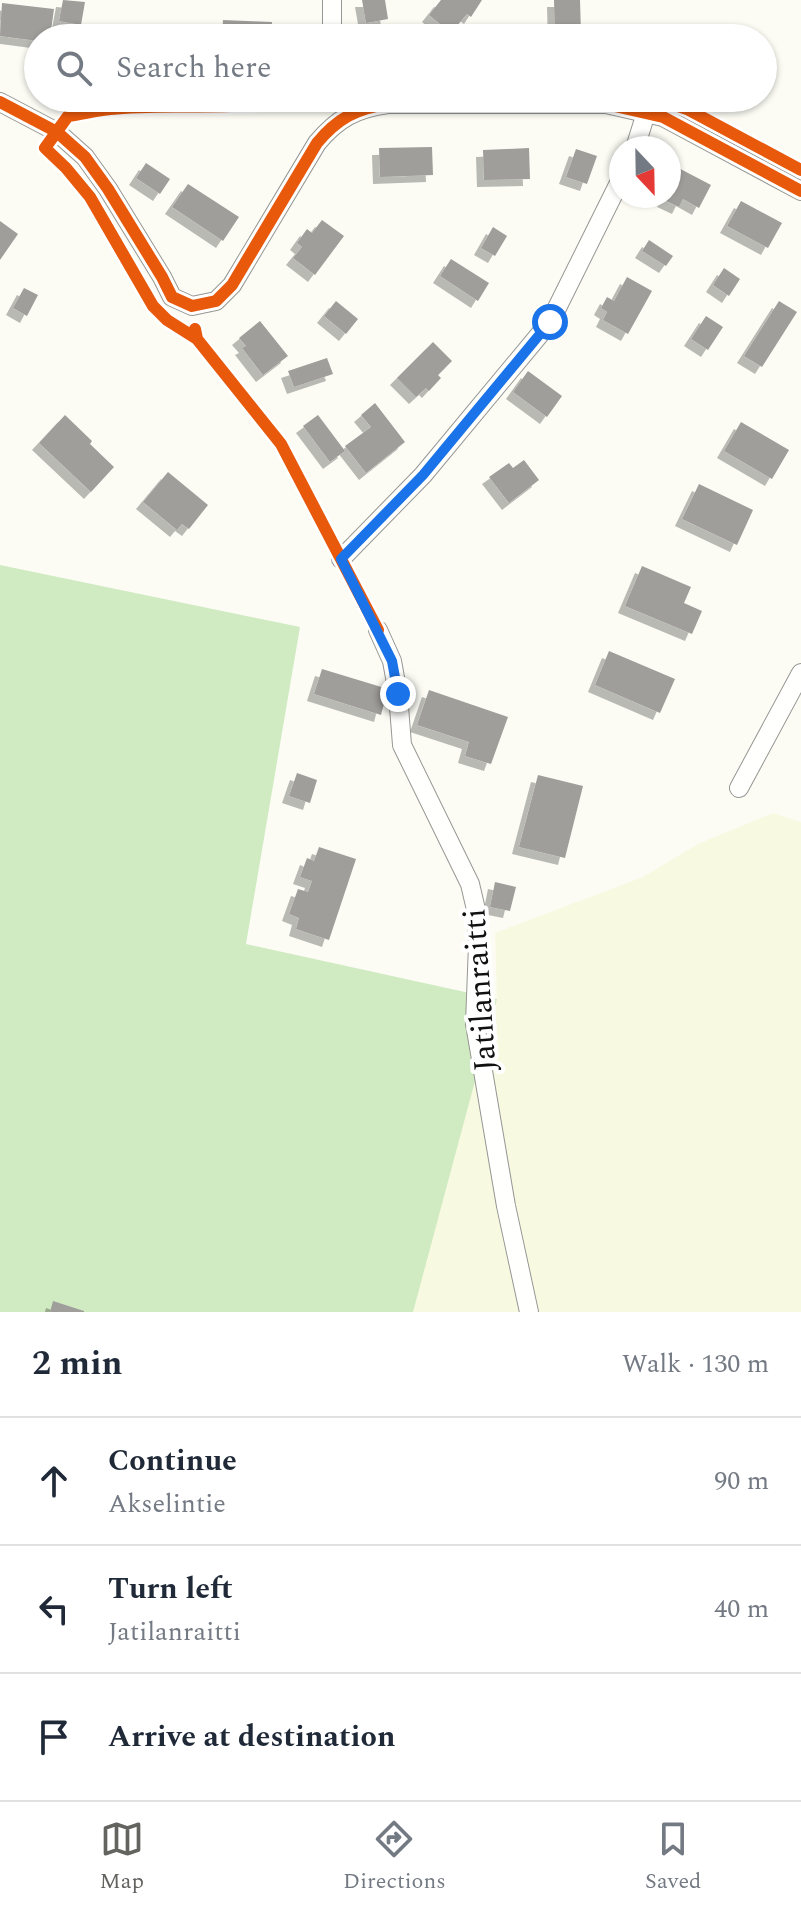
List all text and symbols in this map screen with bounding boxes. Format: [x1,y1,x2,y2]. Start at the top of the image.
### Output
search box [24,24,777,112]
text: Search here [116,45,272,91]
icon: search [52,46,96,90]
north arrow [609,136,681,208]
route start [532,304,568,340]
route end [380,676,416,712]
street label: Jatilanraitti [450,907,511,1073]
text: 2 min [32,1338,122,1390]
text: Walk · 130 m [622,1344,769,1384]
text: Continue [108,1438,237,1484]
icon: ahead [32,1459,76,1503]
text: 90 m [714,1461,769,1501]
text: Akselintie [108,1484,226,1524]
text: Turn left [108,1566,233,1612]
icon: left [32,1587,76,1631]
text: 40 m [714,1589,769,1629]
text: Jatilanraitti [108,1612,241,1652]
text: Arrive at destination [108,1714,395,1760]
icon: arrive [32,1715,76,1759]
tab: Map [100,1817,144,1898]
tab: Directions [343,1817,446,1898]
tab: Saved [645,1817,701,1898]

